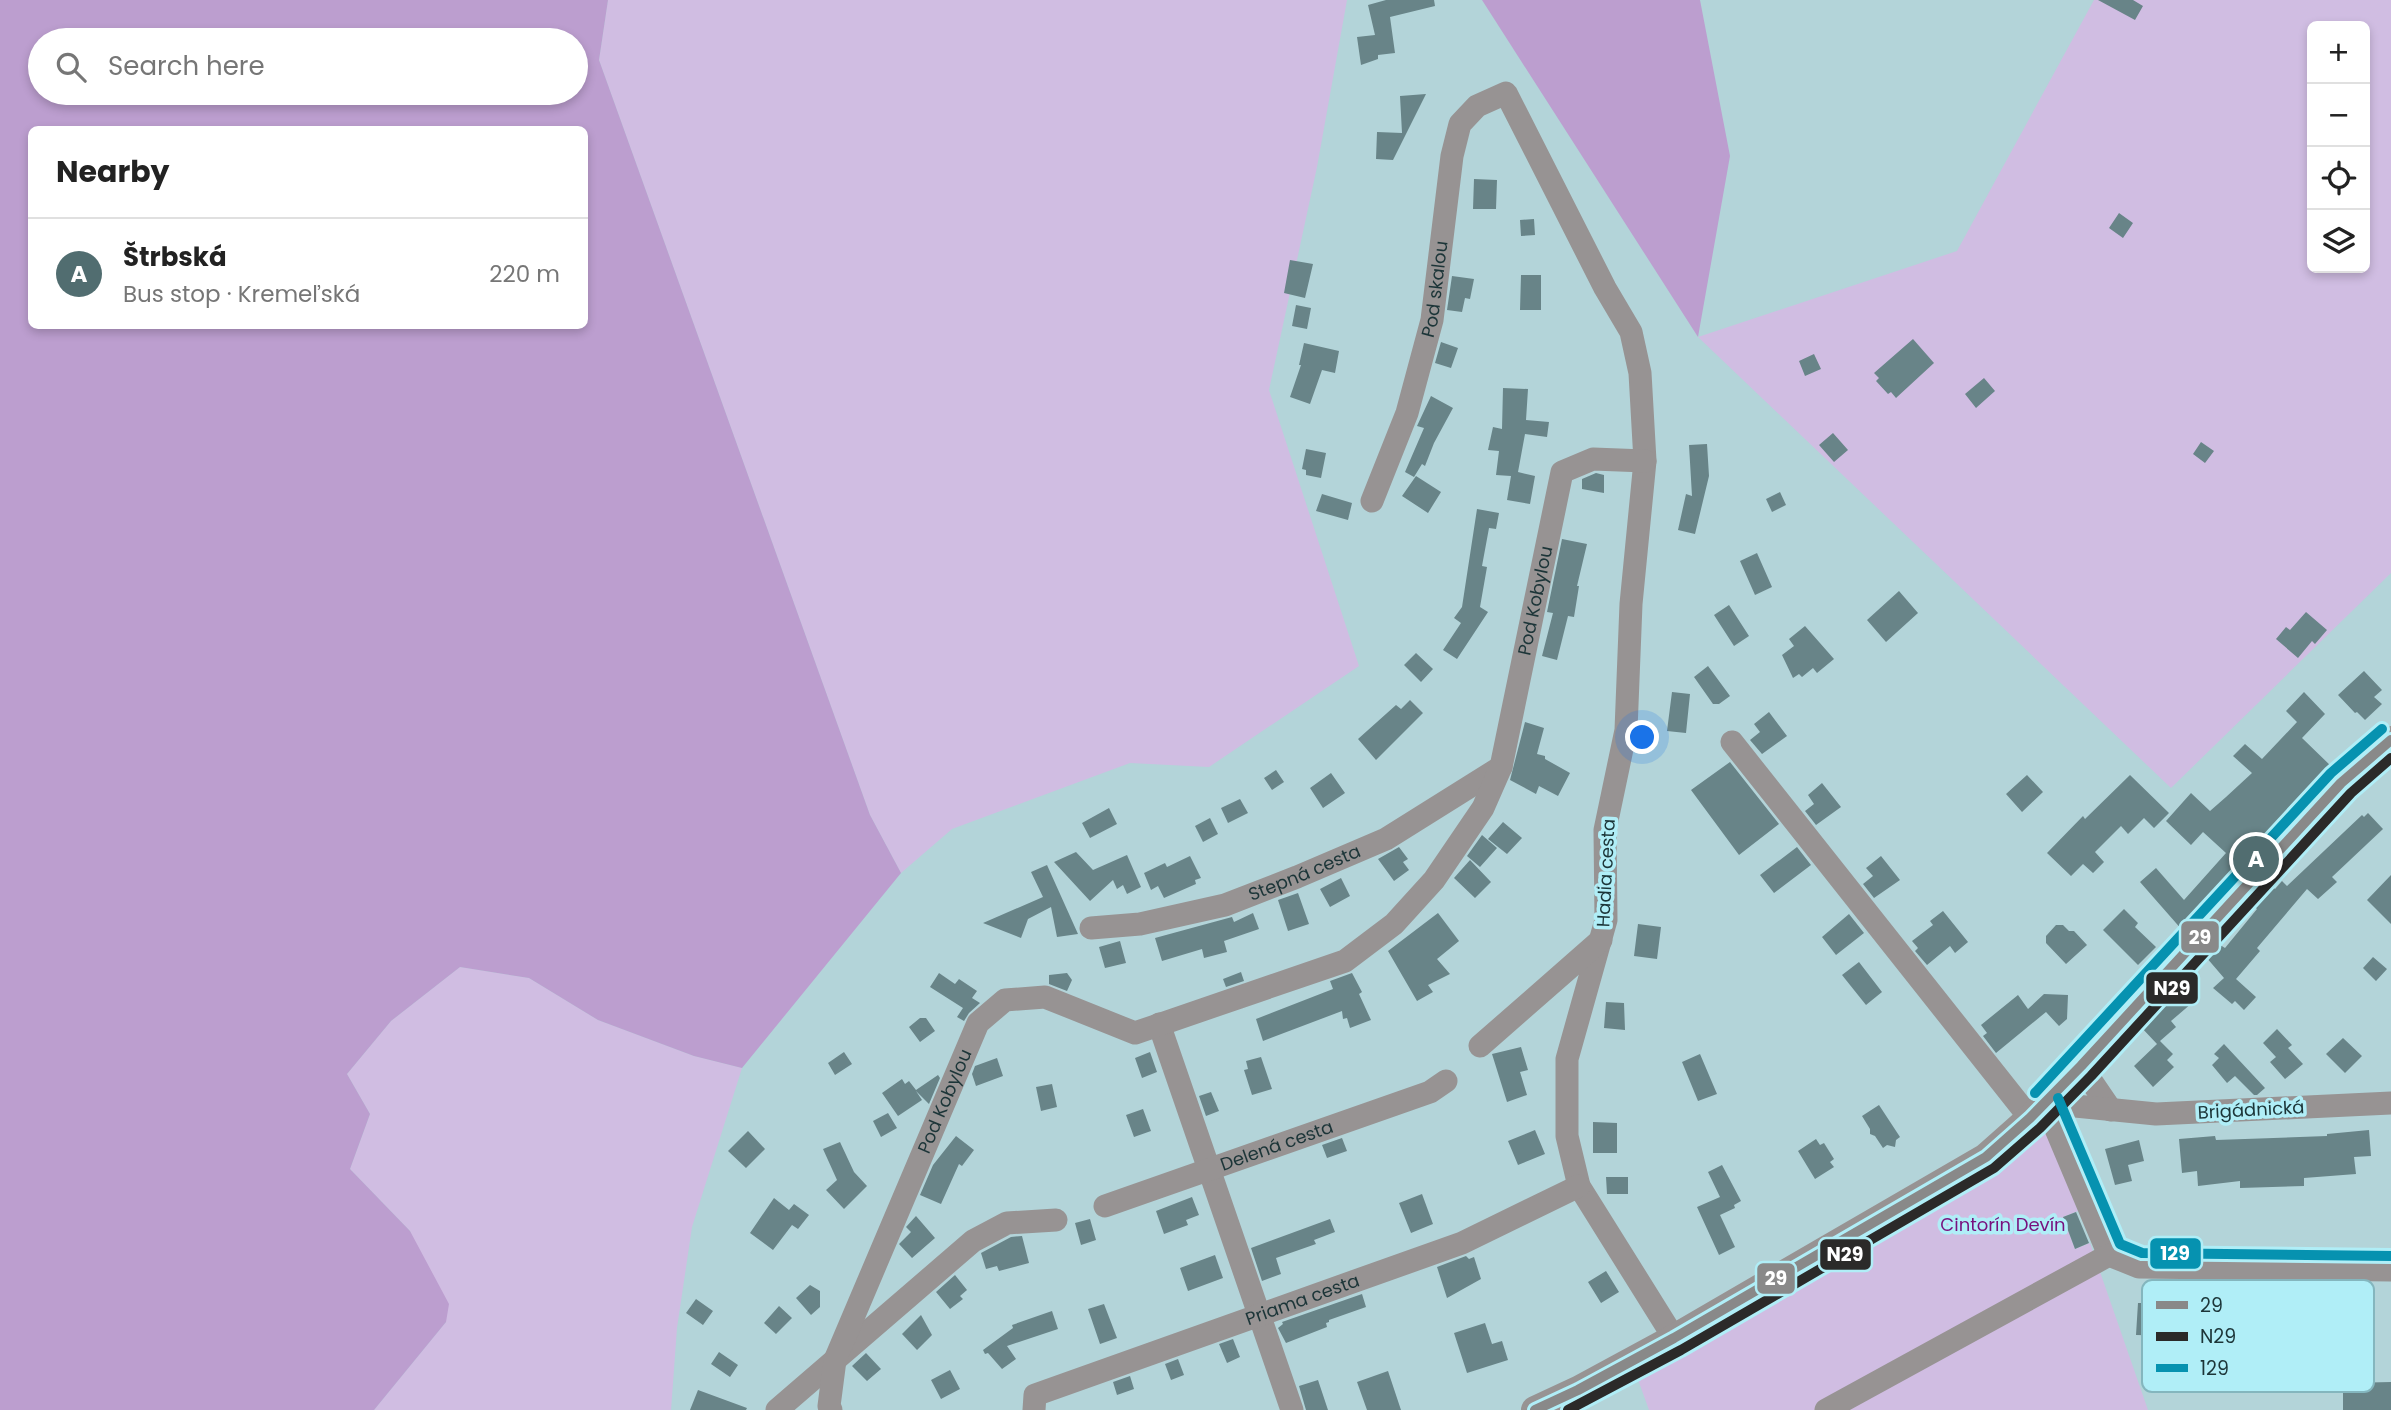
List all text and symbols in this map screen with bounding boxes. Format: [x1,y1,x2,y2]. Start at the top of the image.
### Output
map controls [2307,21,2370,273]
button: + [2307,21,2370,84]
search box [28,28,588,105]
icon: search [52,48,90,86]
text: Search here [108,48,265,84]
button: − [2307,84,2370,147]
button: locate [2307,147,2370,210]
text: Nearby [56,150,170,193]
button: layers [2307,210,2370,273]
text: Štrbská [123,239,227,275]
street label: Pod skalou [1415,239,1454,340]
text: A [71,258,87,290]
text: 220 m [489,258,560,290]
text: Bus stop · Kremeľská [123,278,360,310]
street label: Pod Kobylou [1511,544,1558,658]
your location [1625,720,1659,754]
street label: Hadia cesta [1590,818,1621,928]
pin: A [2233,833,2279,885]
street label: Stepná cesta [1245,838,1364,907]
line badge: 29 [2180,920,2220,954]
text: 29 [2189,924,2211,951]
line badge: N29 [2145,971,2199,1005]
text: N29 [2154,975,2190,1002]
street label: Pod Kobylou [911,1045,978,1157]
street label: Brigádnická [2197,1094,2305,1125]
street label: Delená cesta [1217,1114,1337,1177]
park label: Cintorín Devín [1940,1212,2066,1237]
line badge: 129 [2149,1237,2202,1270]
line badge: N29 [1819,1238,1872,1271]
text: 129 [2160,1240,2190,1267]
text: N29 [1827,1241,1863,1268]
line badge: 29 [1756,1262,1796,1295]
text: 29 [1765,1265,1787,1292]
street label: Priama cesta [1242,1267,1363,1331]
legend [2142,1280,2374,1392]
text: 29 [2200,1292,2223,1319]
text: N29 [2200,1323,2236,1350]
text: 129 [2200,1355,2229,1382]

